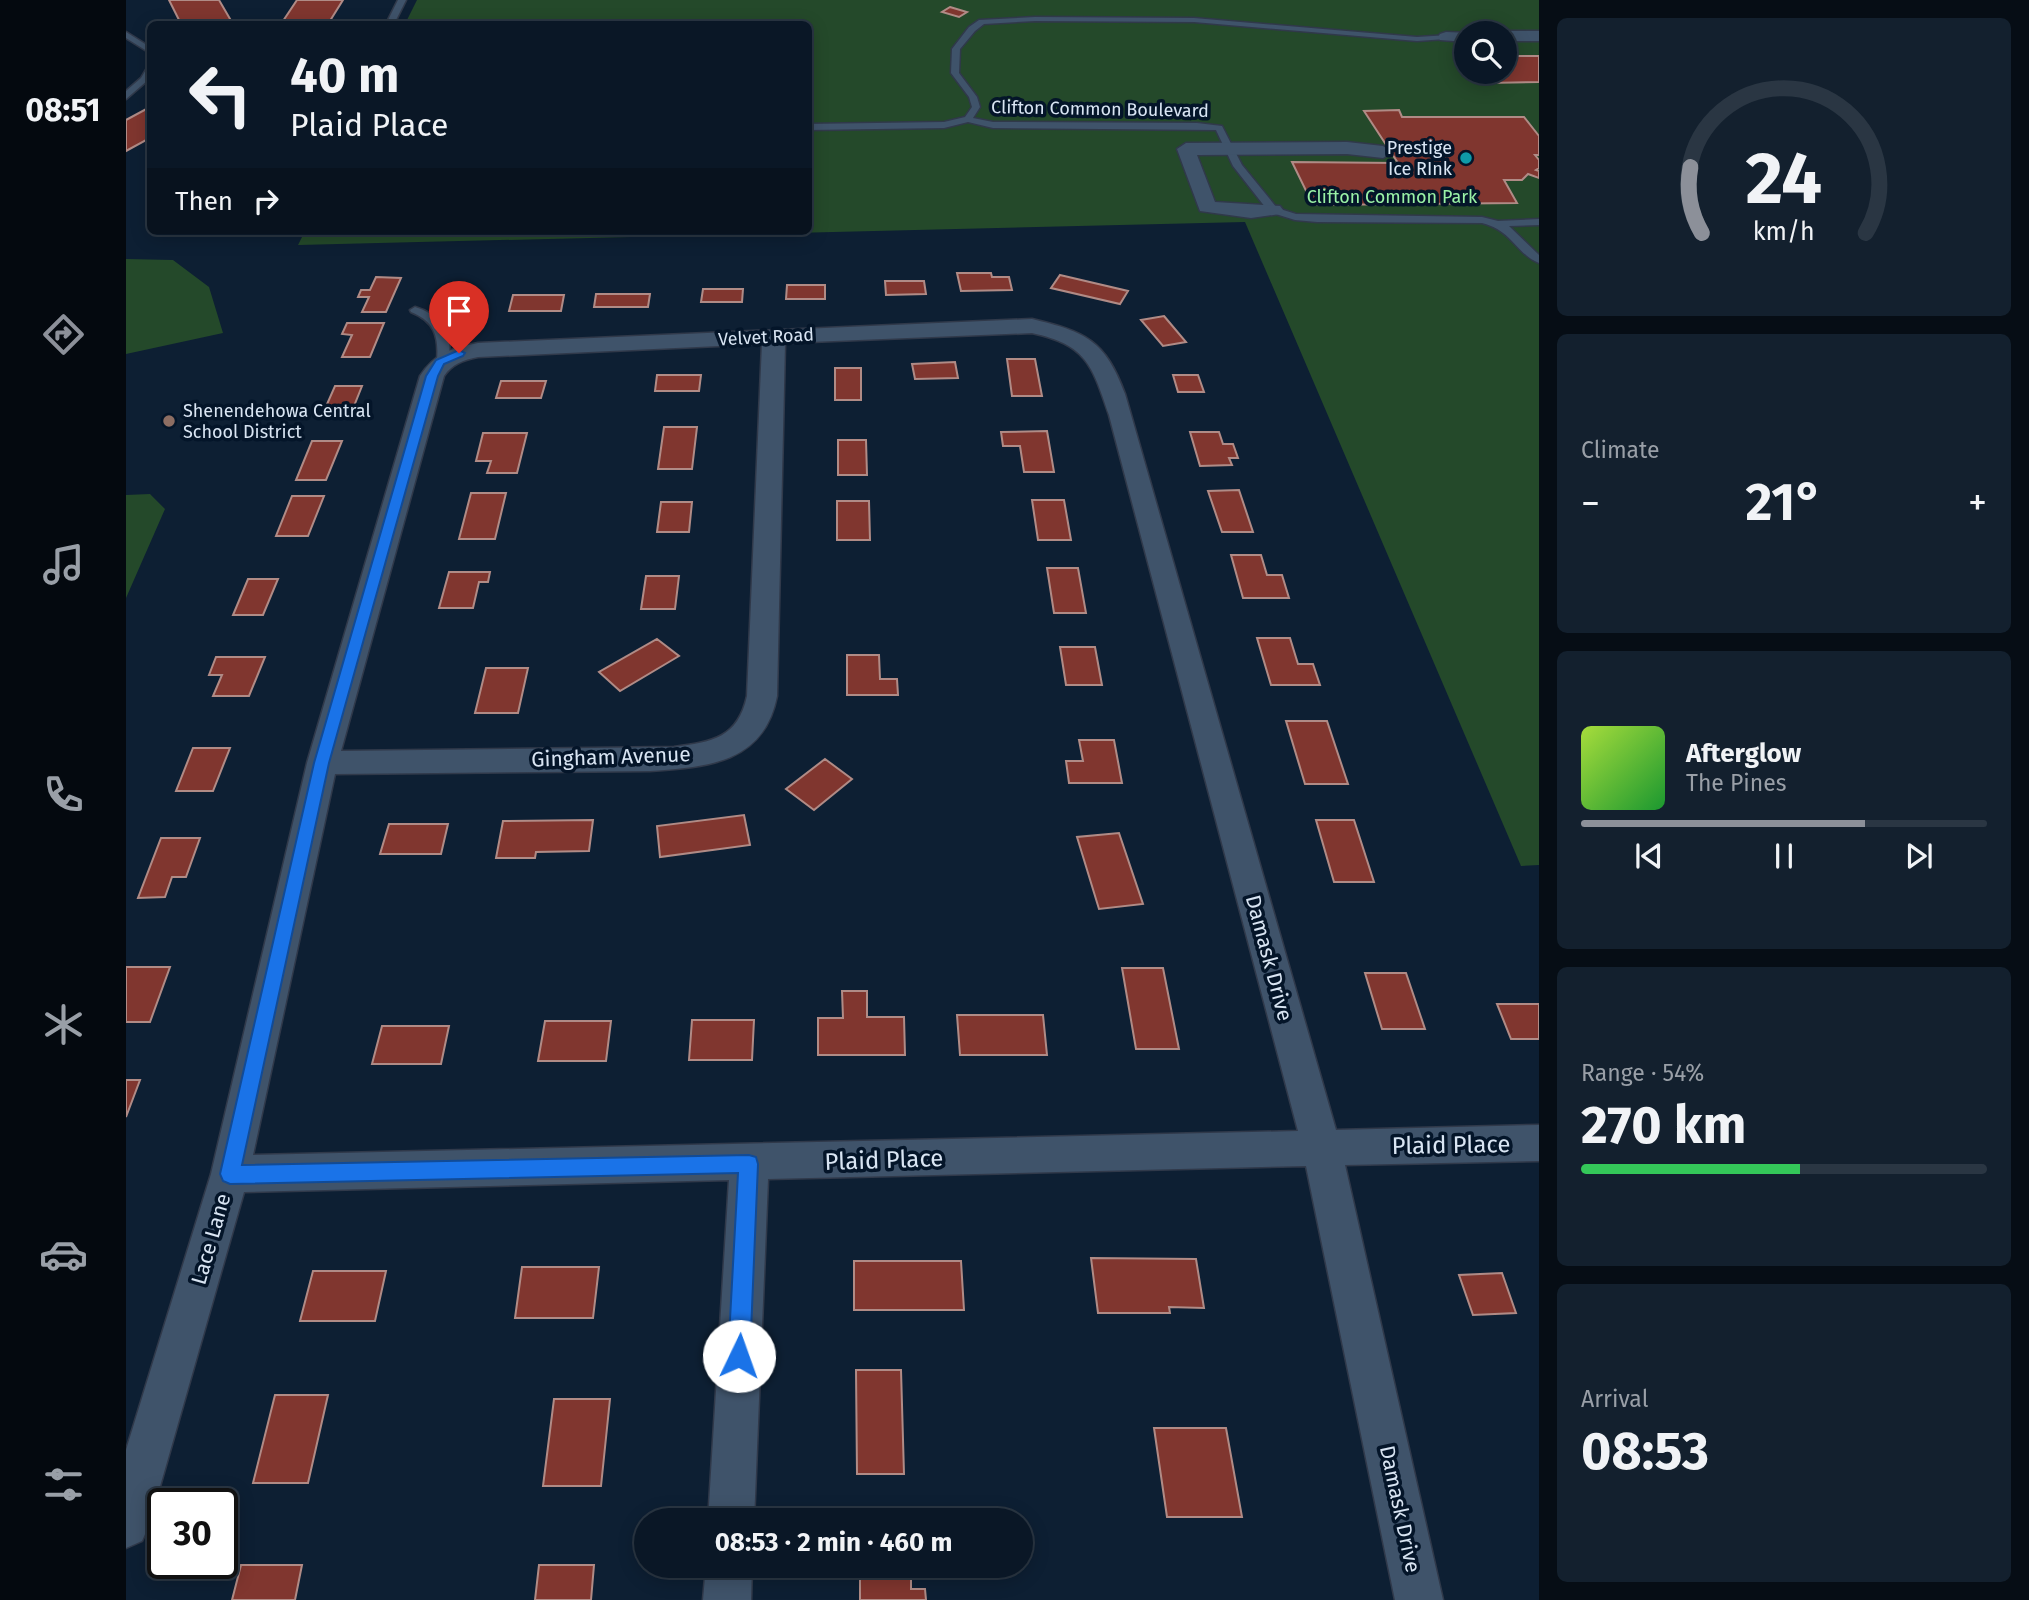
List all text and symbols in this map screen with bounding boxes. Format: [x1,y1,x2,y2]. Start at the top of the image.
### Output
map controls [1454,21,1517,84]
button: search [1454,21,1517,84]
text: 40 m [290,46,399,105]
icon: left [175,49,266,140]
text: 08:51 [25,91,101,129]
street label: Clifton Common Boulevard [991,96,1209,122]
text: Plaid Place [290,106,449,144]
text: 24 [1746,136,1822,223]
place label: Prestige Ice RInk [1387,137,1453,180]
marker: Prestige Ice RInk [1458,150,1474,166]
icon: right [247,182,285,220]
text: Then [175,186,233,217]
park label: Clifton Common Park [1307,186,1478,208]
text: km/h [1753,217,1815,247]
pin [429,281,489,353]
icon: arrive [440,292,478,330]
icon: directions [39,310,88,359]
street label: Velvet Road [718,324,814,350]
place label: Shenendehowa Central School District [183,400,371,443]
marker: Shenendehowa Central School District [161,413,177,429]
text: Climate [1581,436,1660,464]
text: 21° [1746,471,1823,534]
text: − [1581,480,1600,526]
text: + [1968,480,1987,526]
icon: music [39,540,88,589]
text: Afterglow [1686,738,1801,769]
street label: Gingham Avenue [531,741,691,773]
text: The Pines [1686,769,1787,797]
icon: phone [39,770,88,819]
icon: previous [1630,837,1668,875]
icon: pause [1765,837,1803,875]
icon: next [1900,837,1938,875]
street label: Damask Drive [1240,892,1298,1024]
icon: climate [39,1000,88,1049]
text: Range · 54% [1581,1059,1704,1087]
text: 270 km [1581,1094,1747,1157]
street label: Plaid Place [1391,1130,1511,1160]
street label: Plaid Place [824,1144,944,1176]
street label: Lace Lane [186,1190,236,1288]
icon: car [39,1230,88,1279]
position arrow [702,1319,776,1393]
text: Arrival [1581,1385,1648,1413]
text: 08:53 [1581,1420,1709,1483]
street label: Damask Drive [1374,1443,1426,1575]
icon: filters [39,1460,88,1509]
speed limit sign: 30 [147,1488,238,1579]
text: 08:53 · 2 min · 460 m [715,1527,952,1558]

